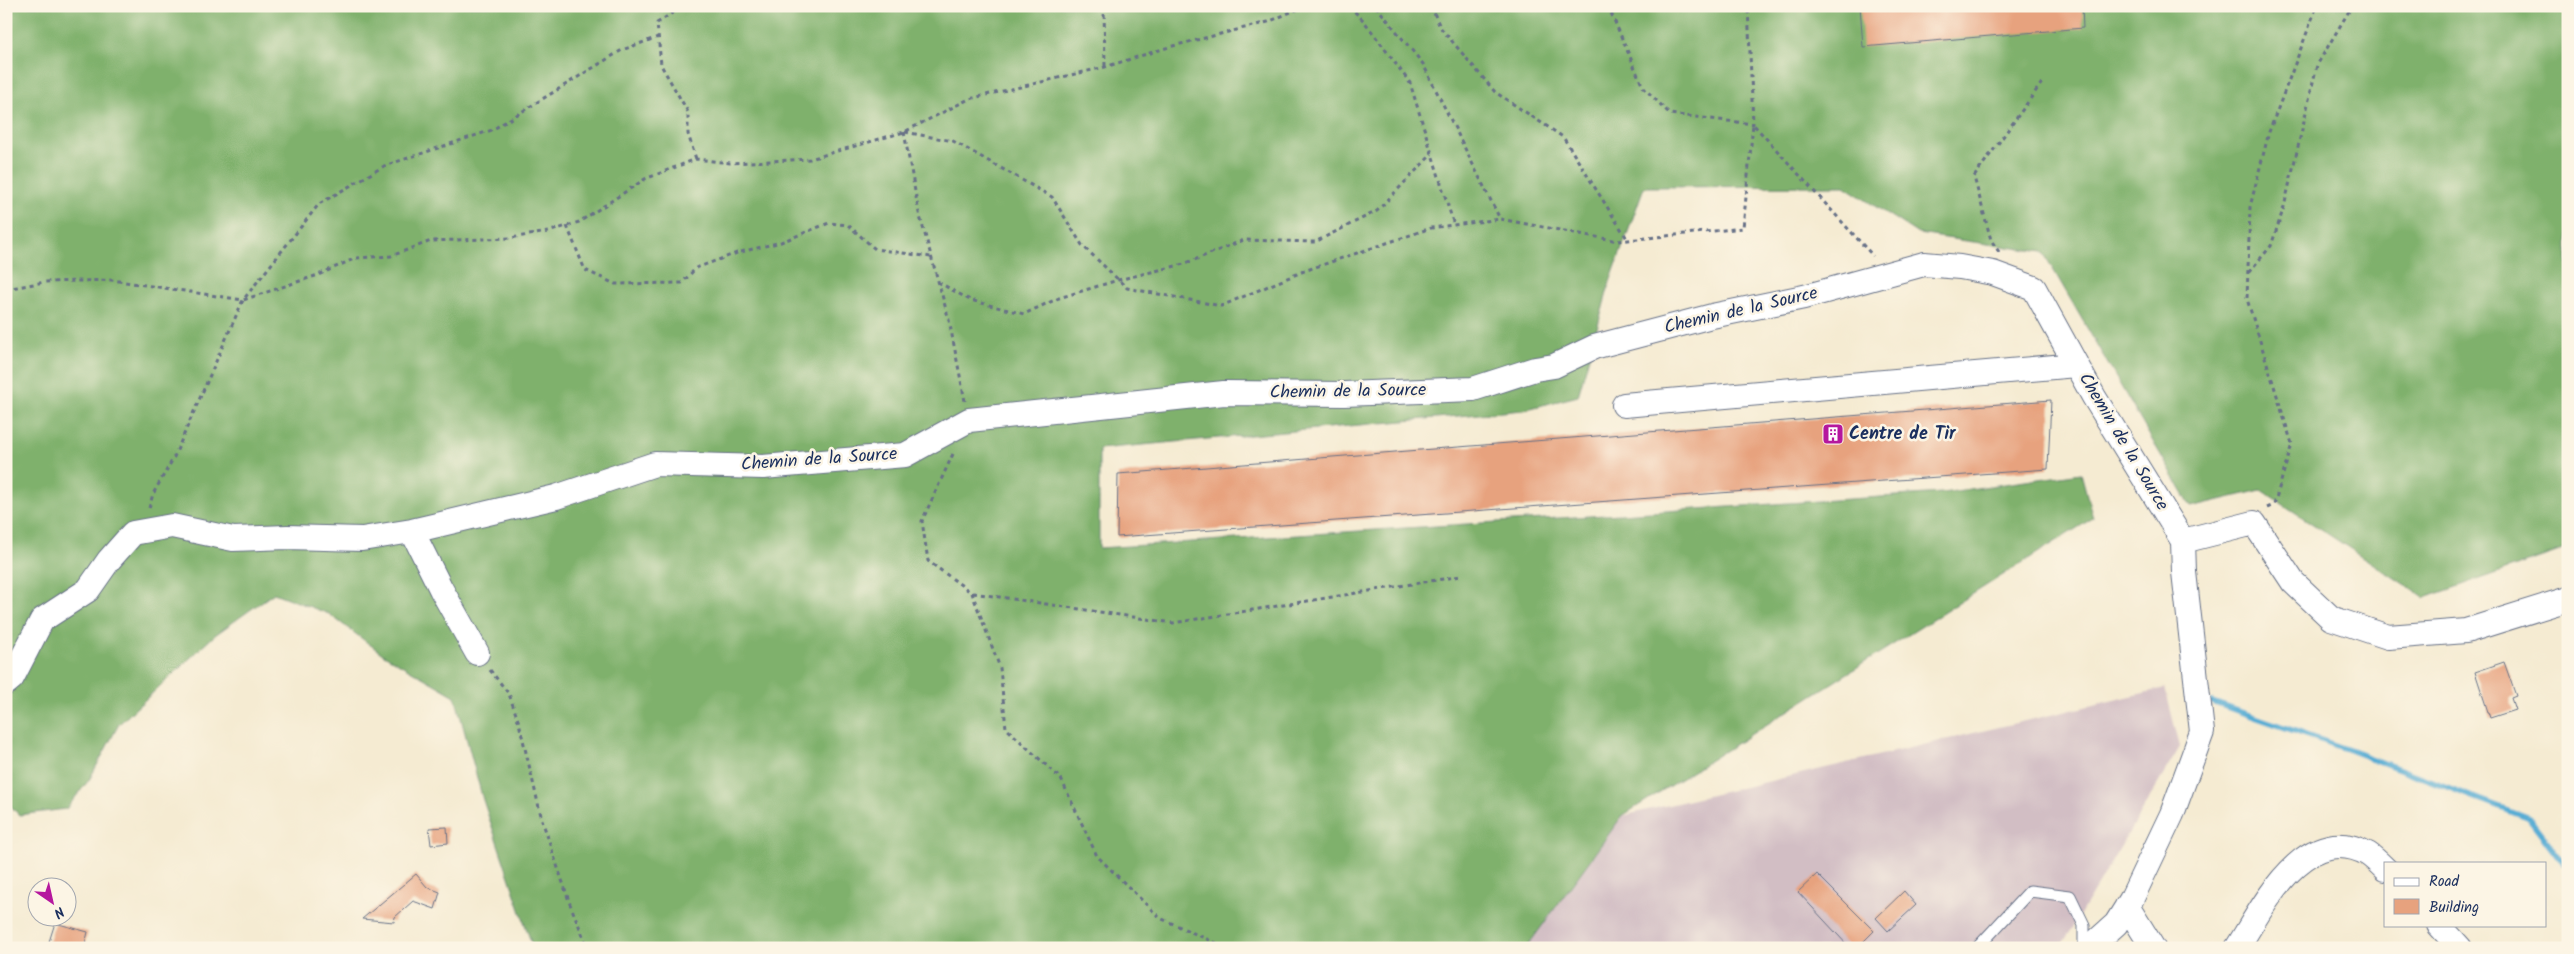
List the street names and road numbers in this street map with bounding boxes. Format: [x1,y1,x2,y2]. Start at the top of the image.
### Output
street label: Chemin de la Source [1661,279,1821,343]
street label: Chemin de la Source [2070,367,2176,517]
street label: Chemin de la Source [1269,376,1427,408]
street label: Chemin de la Source [740,440,898,480]

